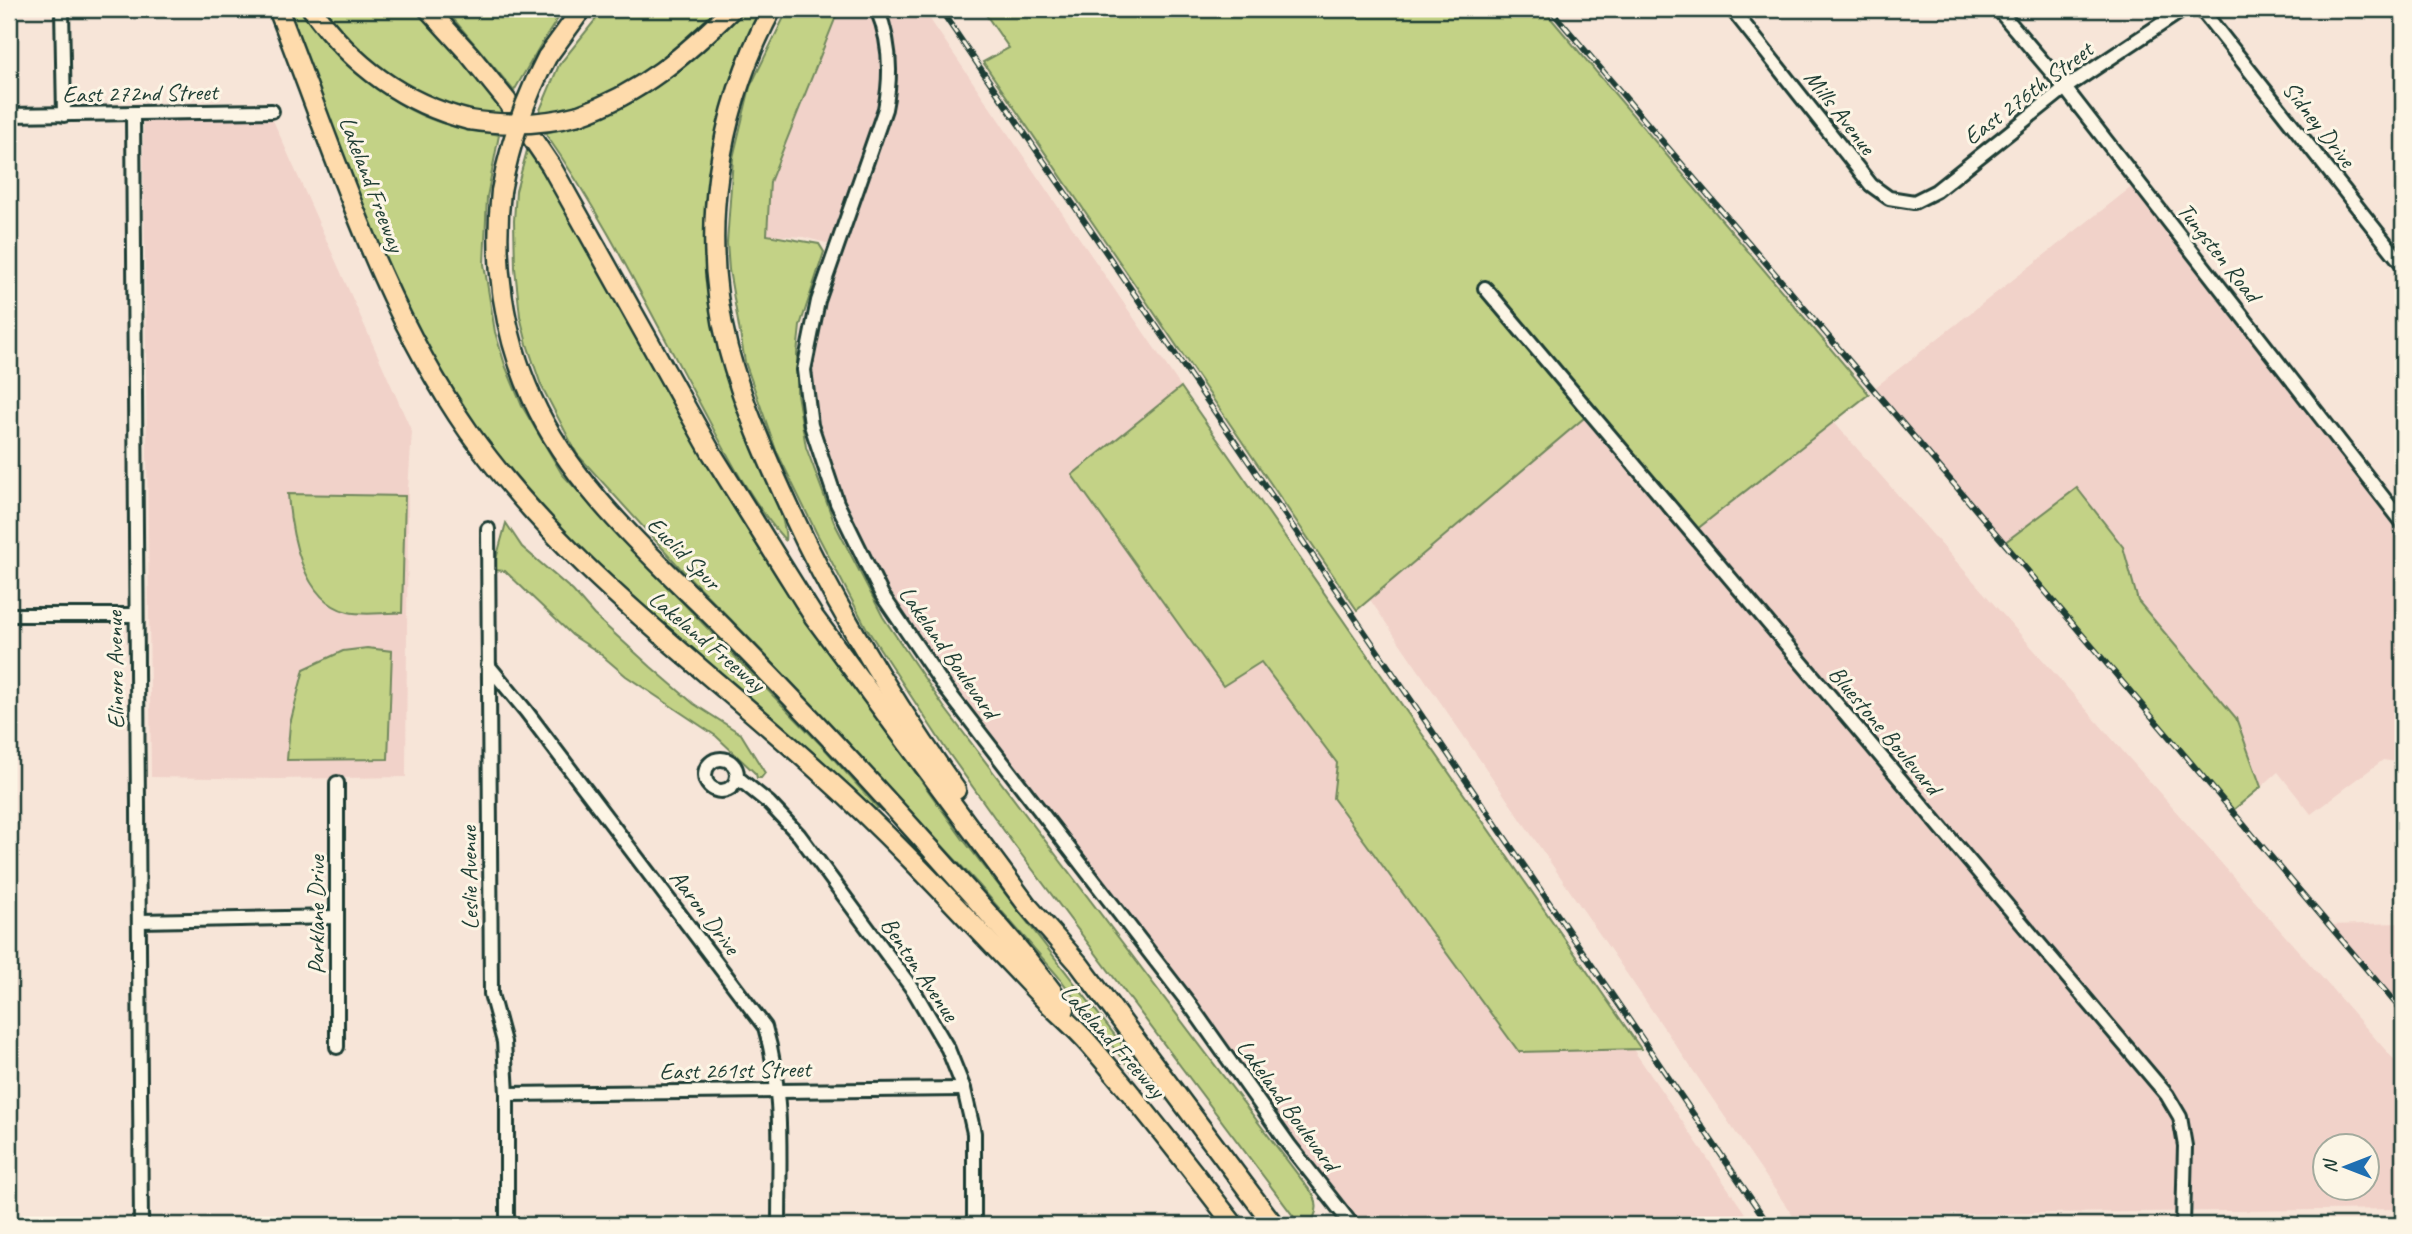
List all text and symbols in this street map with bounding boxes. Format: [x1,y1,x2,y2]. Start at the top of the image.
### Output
street label: East 276th Street [1957,33,2100,151]
street label: Mills Avenue [1798,64,1884,162]
street label: Sidney Drive [2276,75,2363,175]
street label: East 272nd Street [62,77,220,109]
street label: Lakeland Freeway [332,112,412,258]
street label: Tungsten Road [2171,196,2270,311]
street label: Euclid Spur [641,510,729,598]
street label: Lakeland Boulevard [892,580,1008,727]
street label: Lakeland Freeway [643,584,773,700]
street label: Elinore Avenue [99,609,131,729]
street label: Bluestone Boulevard [1822,659,1950,804]
street label: Leslie Avenue [453,824,485,930]
street label: Parklane Drive [301,853,331,974]
street label: Aaron Drive [663,863,748,962]
street label: Benton Avenue [874,911,967,1029]
street label: Lakeland Freeway [1054,978,1173,1105]
street label: Lakeland Boulevard [1230,1033,1348,1180]
street label: East 261st Street [659,1054,813,1086]
north arrow [2310,1132,2380,1202]
text: N [2318,1158,2342,1173]

